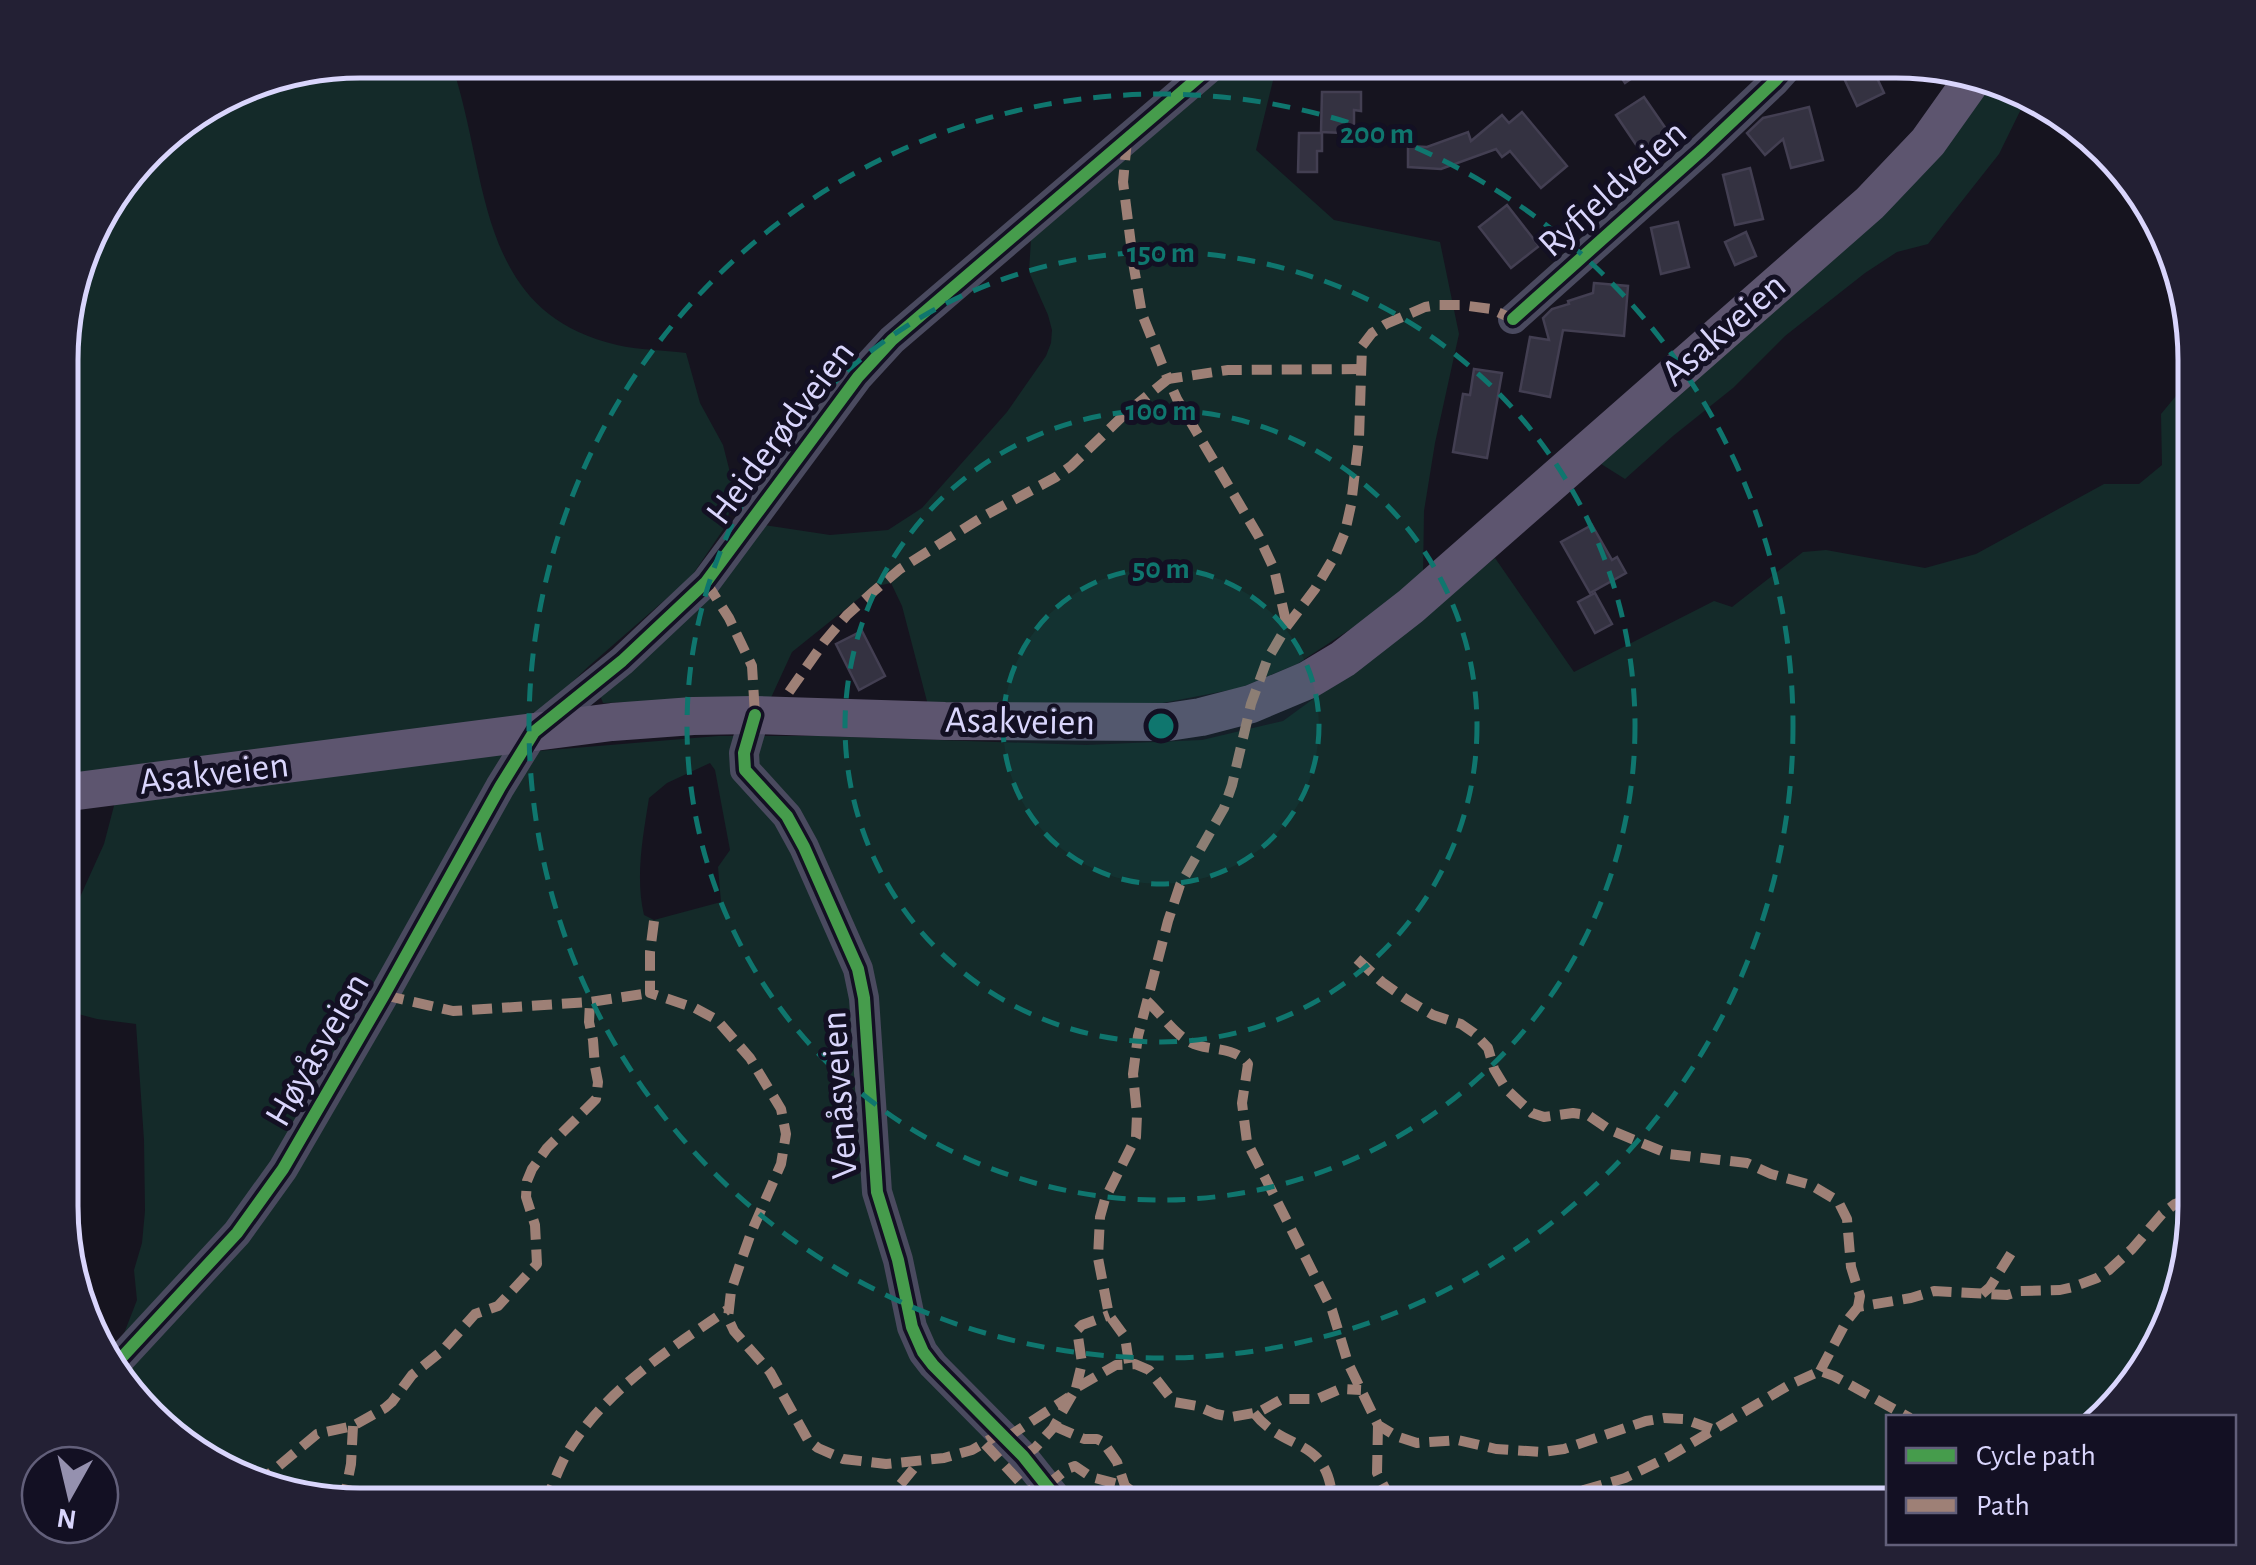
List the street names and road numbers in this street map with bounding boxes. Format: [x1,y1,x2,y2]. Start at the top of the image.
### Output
street label: Ryfjeldveien [1532,113,1694,265]
street label: Asakveien [1655,266,1793,394]
street label: Heiderødveien [700,334,862,532]
street label: Asakveien [945,702,1095,742]
street label: Asakveien [137,746,291,802]
street label: Høyåsveien [259,967,377,1133]
street label: Venåsveien [815,1010,865,1180]

